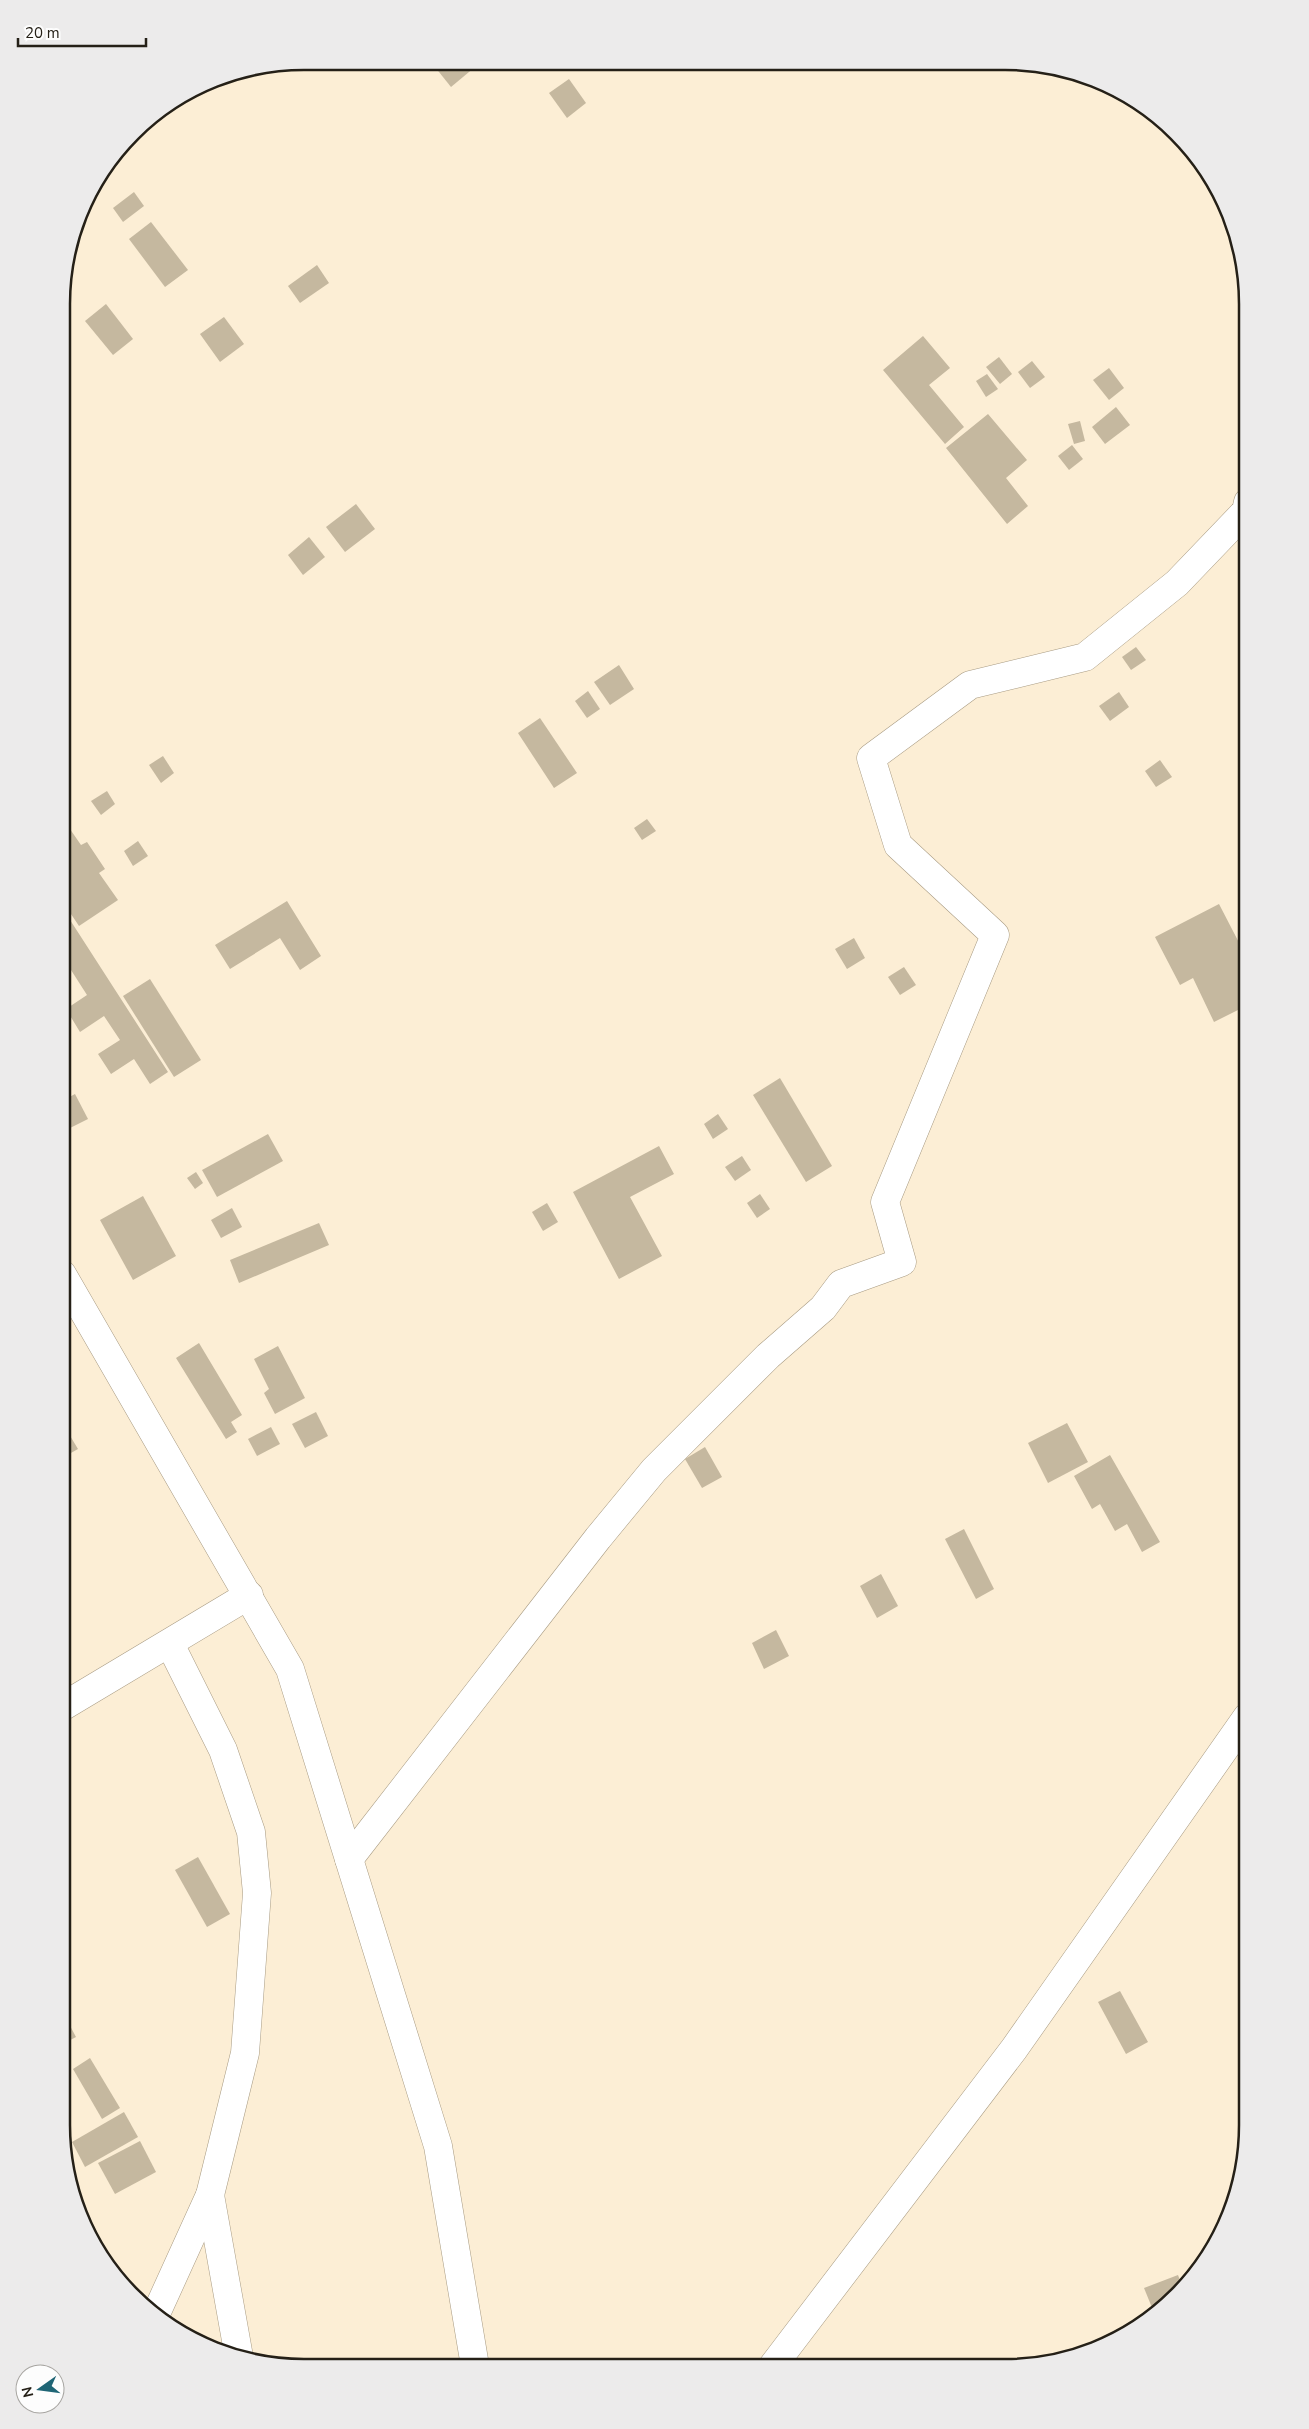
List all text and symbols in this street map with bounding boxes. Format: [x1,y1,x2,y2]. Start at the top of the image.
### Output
scale bar [18,15,145,47]
text: 20 m [25,23,60,43]
north arrow [15,2364,65,2414]
text: N [17,2385,38,2399]

